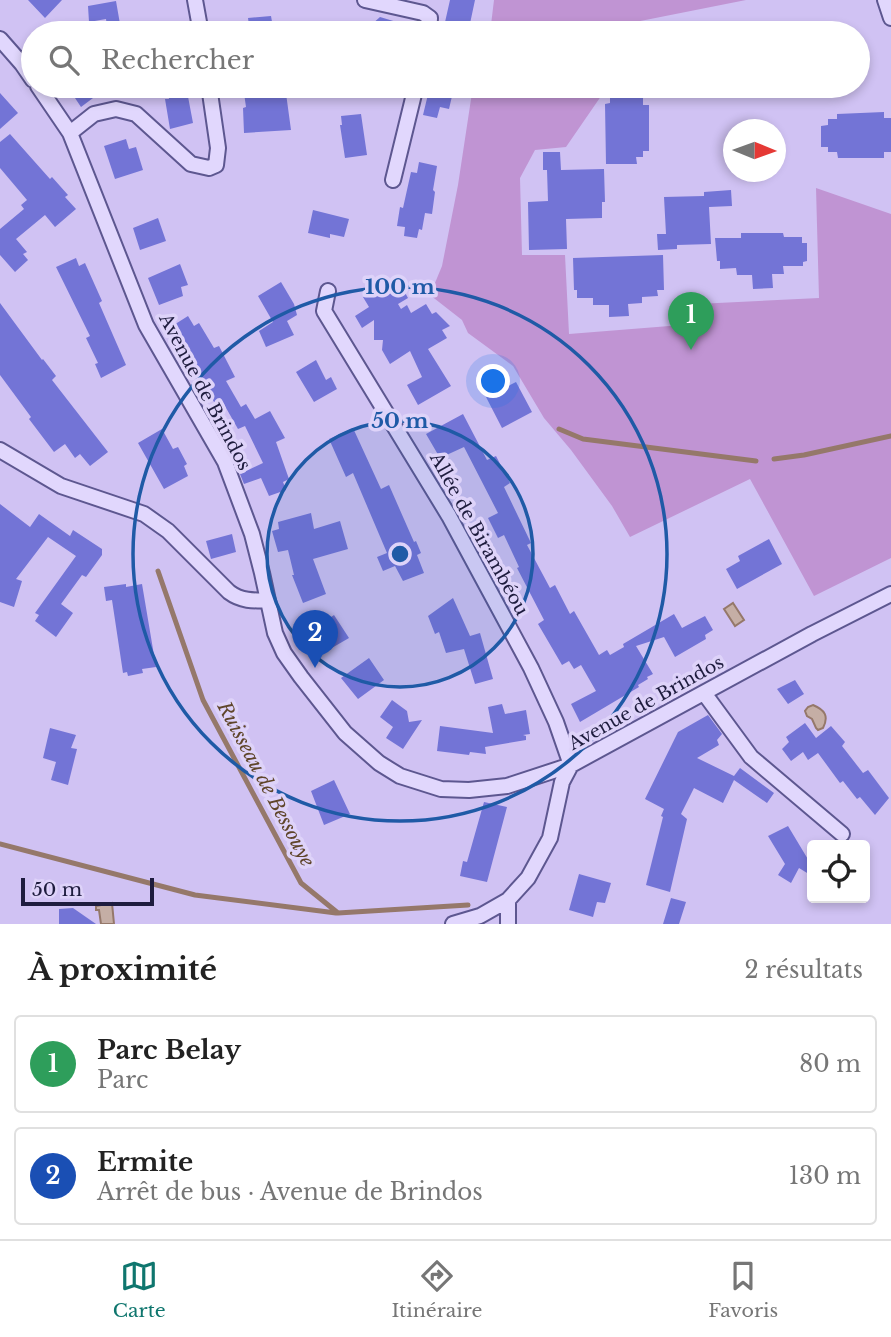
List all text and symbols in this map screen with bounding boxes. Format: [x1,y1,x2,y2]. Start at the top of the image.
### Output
search box [21,21,870,98]
icon: search [45,41,83,79]
text: Rechercher [101,44,254,76]
north arrow [723,119,786,182]
text: 100 m [365,274,435,300]
pin: 1 [668,292,714,350]
street label: Avenue de Brindos [154,309,256,474]
your location [476,364,510,398]
text: 50 m [371,408,429,434]
street label: Allée de Birambéou [425,448,533,619]
centre of rings [388,542,412,566]
pin: 2 [292,610,338,668]
street label: Avenue de Brindos [564,651,728,755]
water label: Ruisseau de Bessouye [212,697,319,871]
map controls [807,840,870,903]
button: locate [807,840,870,903]
scale bar [21,875,154,907]
text: 50 m [32,878,82,901]
text: À proximité [28,951,217,988]
text: 2 résultats [744,956,863,984]
text: Parc Belay [97,1034,241,1066]
text: 1 [48,1050,58,1078]
text: 80 m [799,1050,861,1078]
text: Parc [97,1066,148,1094]
text: Ermite [97,1146,193,1178]
text: 2 [46,1162,60,1190]
text: 130 m [789,1162,861,1190]
text: Arrêt de bus · Avenue de Brindos [97,1178,483,1206]
tab: Carte [113,1257,166,1322]
tab: Itinéraire [391,1257,482,1322]
tab: Favoris [708,1257,778,1322]

